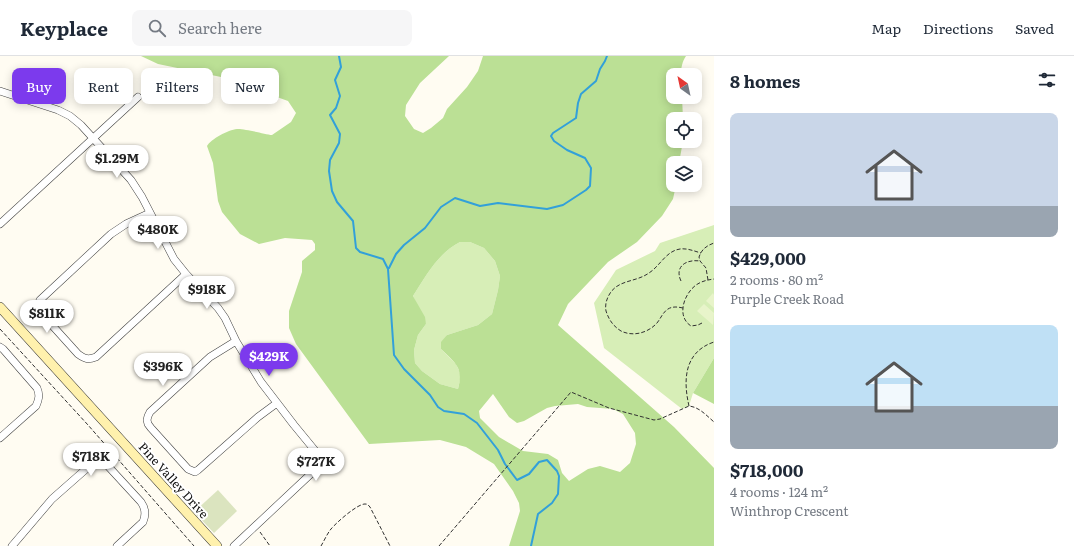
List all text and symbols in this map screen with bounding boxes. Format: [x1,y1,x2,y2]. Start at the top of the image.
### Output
search box [132,10,412,46]
text: Keyplace [20,14,108,42]
text: Search here [178,16,262,39]
icon: search [146,17,168,39]
text: Map [871,18,901,38]
text: Directions [923,18,993,38]
text: Saved [1015,18,1054,38]
chip: Buy [12,68,66,104]
chip: Rent [74,68,133,104]
chip: Filters [141,68,213,104]
chip: New [221,68,279,104]
north arrow [666,68,702,104]
map controls [666,68,702,192]
text: 8 homes [730,68,800,93]
icon: filters [1036,69,1058,91]
button: locate [666,112,702,148]
icon: home [858,139,930,211]
pin: $1.29M [84,145,150,179]
text: $1.29M [95,148,139,167]
button: layers [666,156,702,192]
pin: $480K [130,216,186,250]
text: $480K [137,219,179,238]
text: $429,000 [730,245,806,270]
text: 2 rooms · 80 m² [730,270,823,289]
pin: $918K [179,276,235,310]
text: $918K [188,279,226,298]
text: Purple Creek Road [730,289,844,308]
pin: $811K [19,300,75,334]
text: $811K [29,303,65,322]
pin: $429K [241,343,297,377]
text: $429K [249,346,289,365]
icon: home [858,351,930,423]
pin: $396K [135,353,191,387]
text: $396K [143,356,183,375]
street label: Pine Valley Drive [135,438,213,522]
pin: $718K [63,443,119,477]
text: $718K [72,446,110,465]
pin: $727K [288,448,344,482]
text: $727K [297,451,336,470]
text: $718,000 [730,457,804,482]
text: 4 rooms · 124 m² [730,482,828,501]
text: Winthrop Crescent [730,501,848,520]

